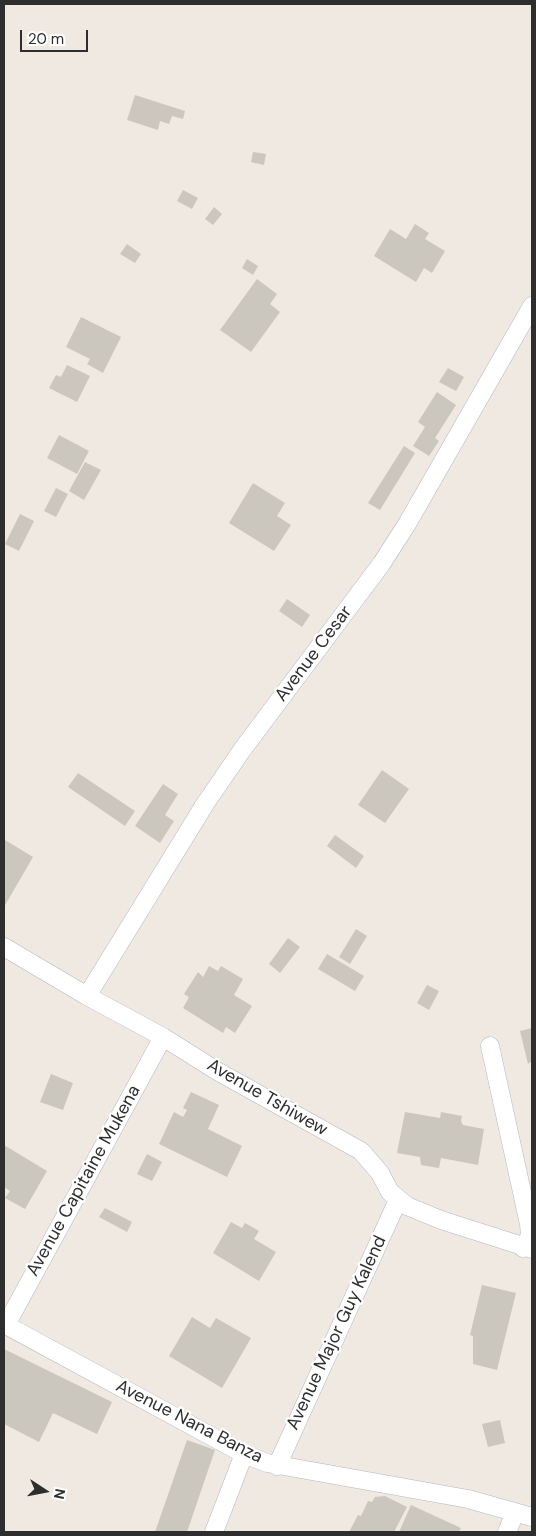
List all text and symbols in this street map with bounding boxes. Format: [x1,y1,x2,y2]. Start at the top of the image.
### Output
scale bar [22,20,90,52]
text: 20 m [28,29,64,49]
street label: Avenue Cesar [271,602,357,706]
street label: Avenue Tshiwew [203,1055,331,1141]
street label: Avenue Capitaine Mukena [22,1082,146,1280]
street label: Avenue Major Guy Kalend [282,1232,392,1434]
street label: Avenue Nana Banza [112,1376,266,1468]
north arrow [20,1466,70,1516]
text: N [50,1487,70,1501]

